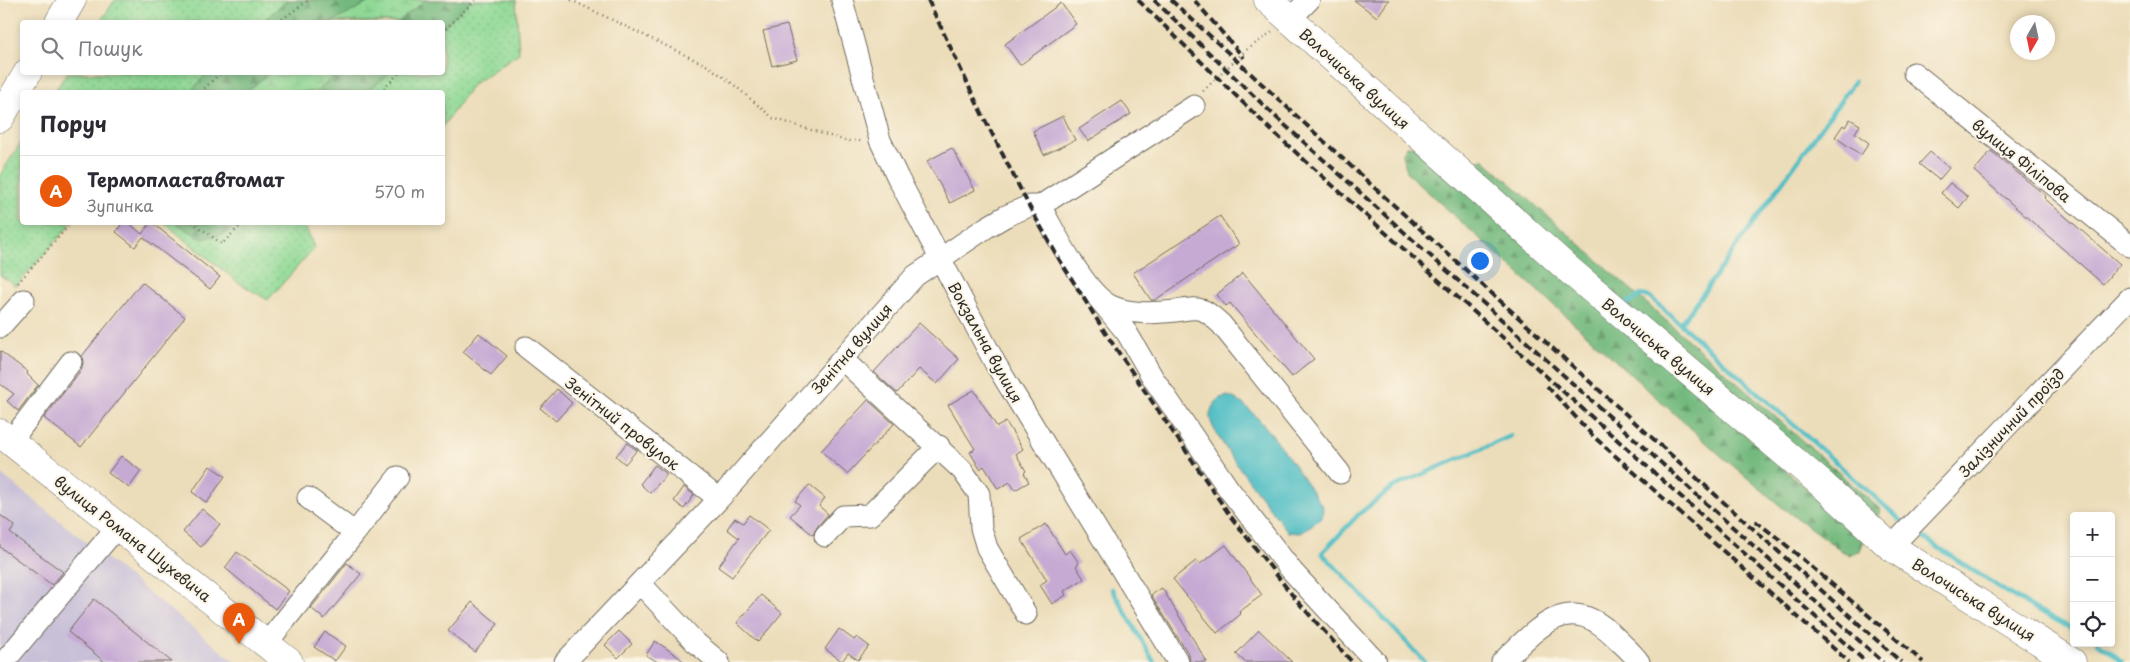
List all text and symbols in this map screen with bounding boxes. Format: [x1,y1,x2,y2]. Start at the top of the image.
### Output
north arrow [2010,15,2055,60]
search box [20,20,445,75]
street label: Волочиська вулиця [1295,22,1415,134]
icon: search [38,34,66,62]
text: Пошук [78,34,143,62]
text: Поруч [40,107,107,139]
street label: вулиця Філіпова [1967,113,2077,208]
text: Термопластавтомат [87,165,284,193]
text: A [50,179,62,203]
text: 570 m [374,179,425,203]
text: Зупинка [87,193,153,217]
your location [1467,248,1493,274]
street label: Вокзальна вулиця [943,277,1029,407]
street label: Волочиська вулиця [1597,292,1721,400]
street label: Зенітна вулиця [805,298,897,398]
street label: Залізничний проїзд [1952,362,2069,482]
street label: Зенітний провулок [561,371,685,475]
street label: вулиця Романа Шухевича [50,469,217,607]
map controls [2070,512,2115,647]
button: + [2070,512,2115,557]
street label: Волочиська вулиця [1908,552,2040,646]
button: − [2070,557,2115,602]
button: locate [2070,602,2115,647]
pin: A [223,603,255,644]

